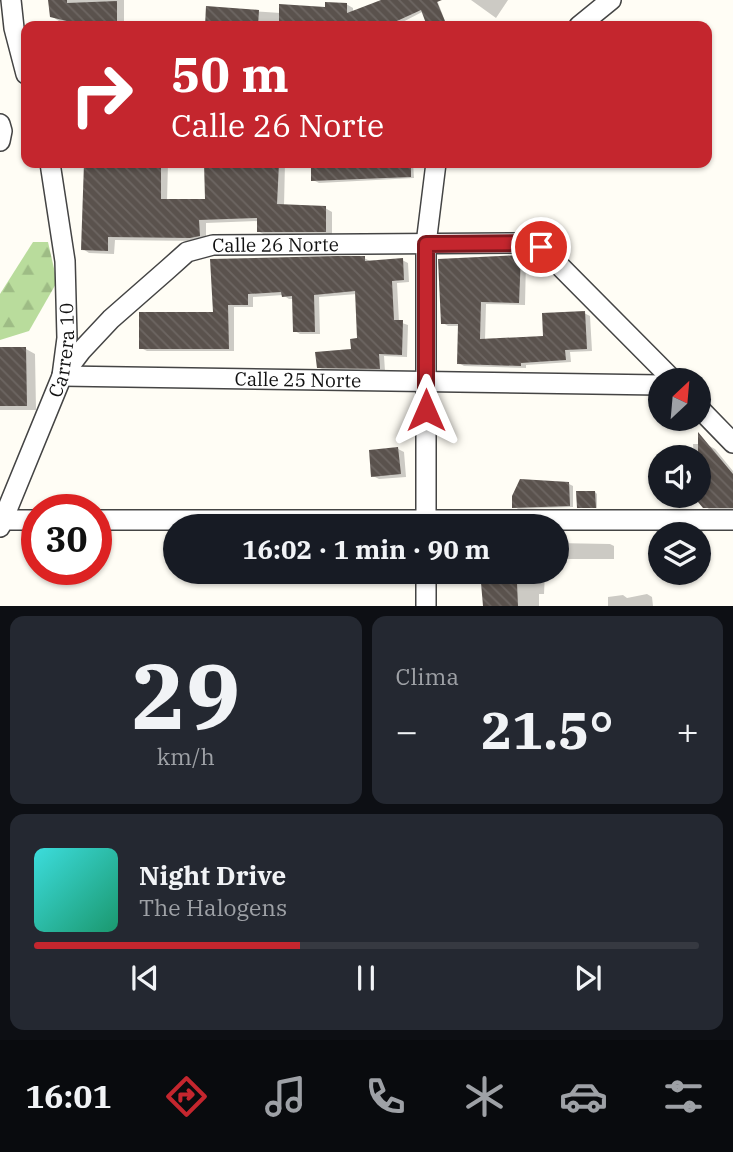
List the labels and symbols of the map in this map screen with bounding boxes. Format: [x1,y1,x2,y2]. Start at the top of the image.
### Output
pin [511,217,571,277]
street label: Calle 26 Norte [212,232,339,257]
street label: Carrera 10 [43,302,79,401]
street label: Calle 25 Norte [234,367,361,393]
north arrow [648,368,710,430]
position arrow [389,373,463,447]
speed limit sign: 30 [21,494,112,585]

